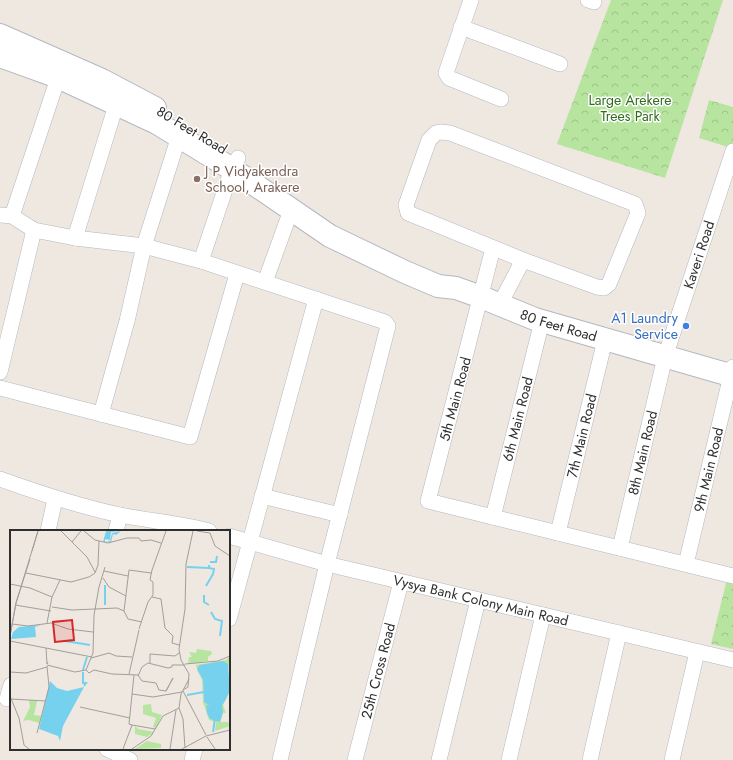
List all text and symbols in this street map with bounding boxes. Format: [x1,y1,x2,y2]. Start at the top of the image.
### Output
park label: Large Arekere Trees Park [588,90,672,126]
street label: 80 Feet Road [153,101,231,159]
place label: J P Vidyakendra School, Arakere [203,161,299,197]
marker: J P Vidyakendra School, Arakere [192,174,202,184]
street label: Kaveri Road [678,218,719,291]
street label: 80 Feet Road [517,304,599,346]
place label: A1 Laundry Service [611,308,679,344]
marker: A1 Laundry Service [681,321,691,331]
street label: 5th Main Road [434,355,476,443]
street label: 6th Main Road [497,375,538,463]
street label: 7th Main Road [562,392,602,480]
street label: 8th Main Road [623,408,662,497]
street label: 9th Main Road [689,425,728,514]
inset map [10,530,230,750]
street label: Vysya Bank Colony Main Road [391,570,571,631]
street label: 25th Cross Road [356,621,400,721]

